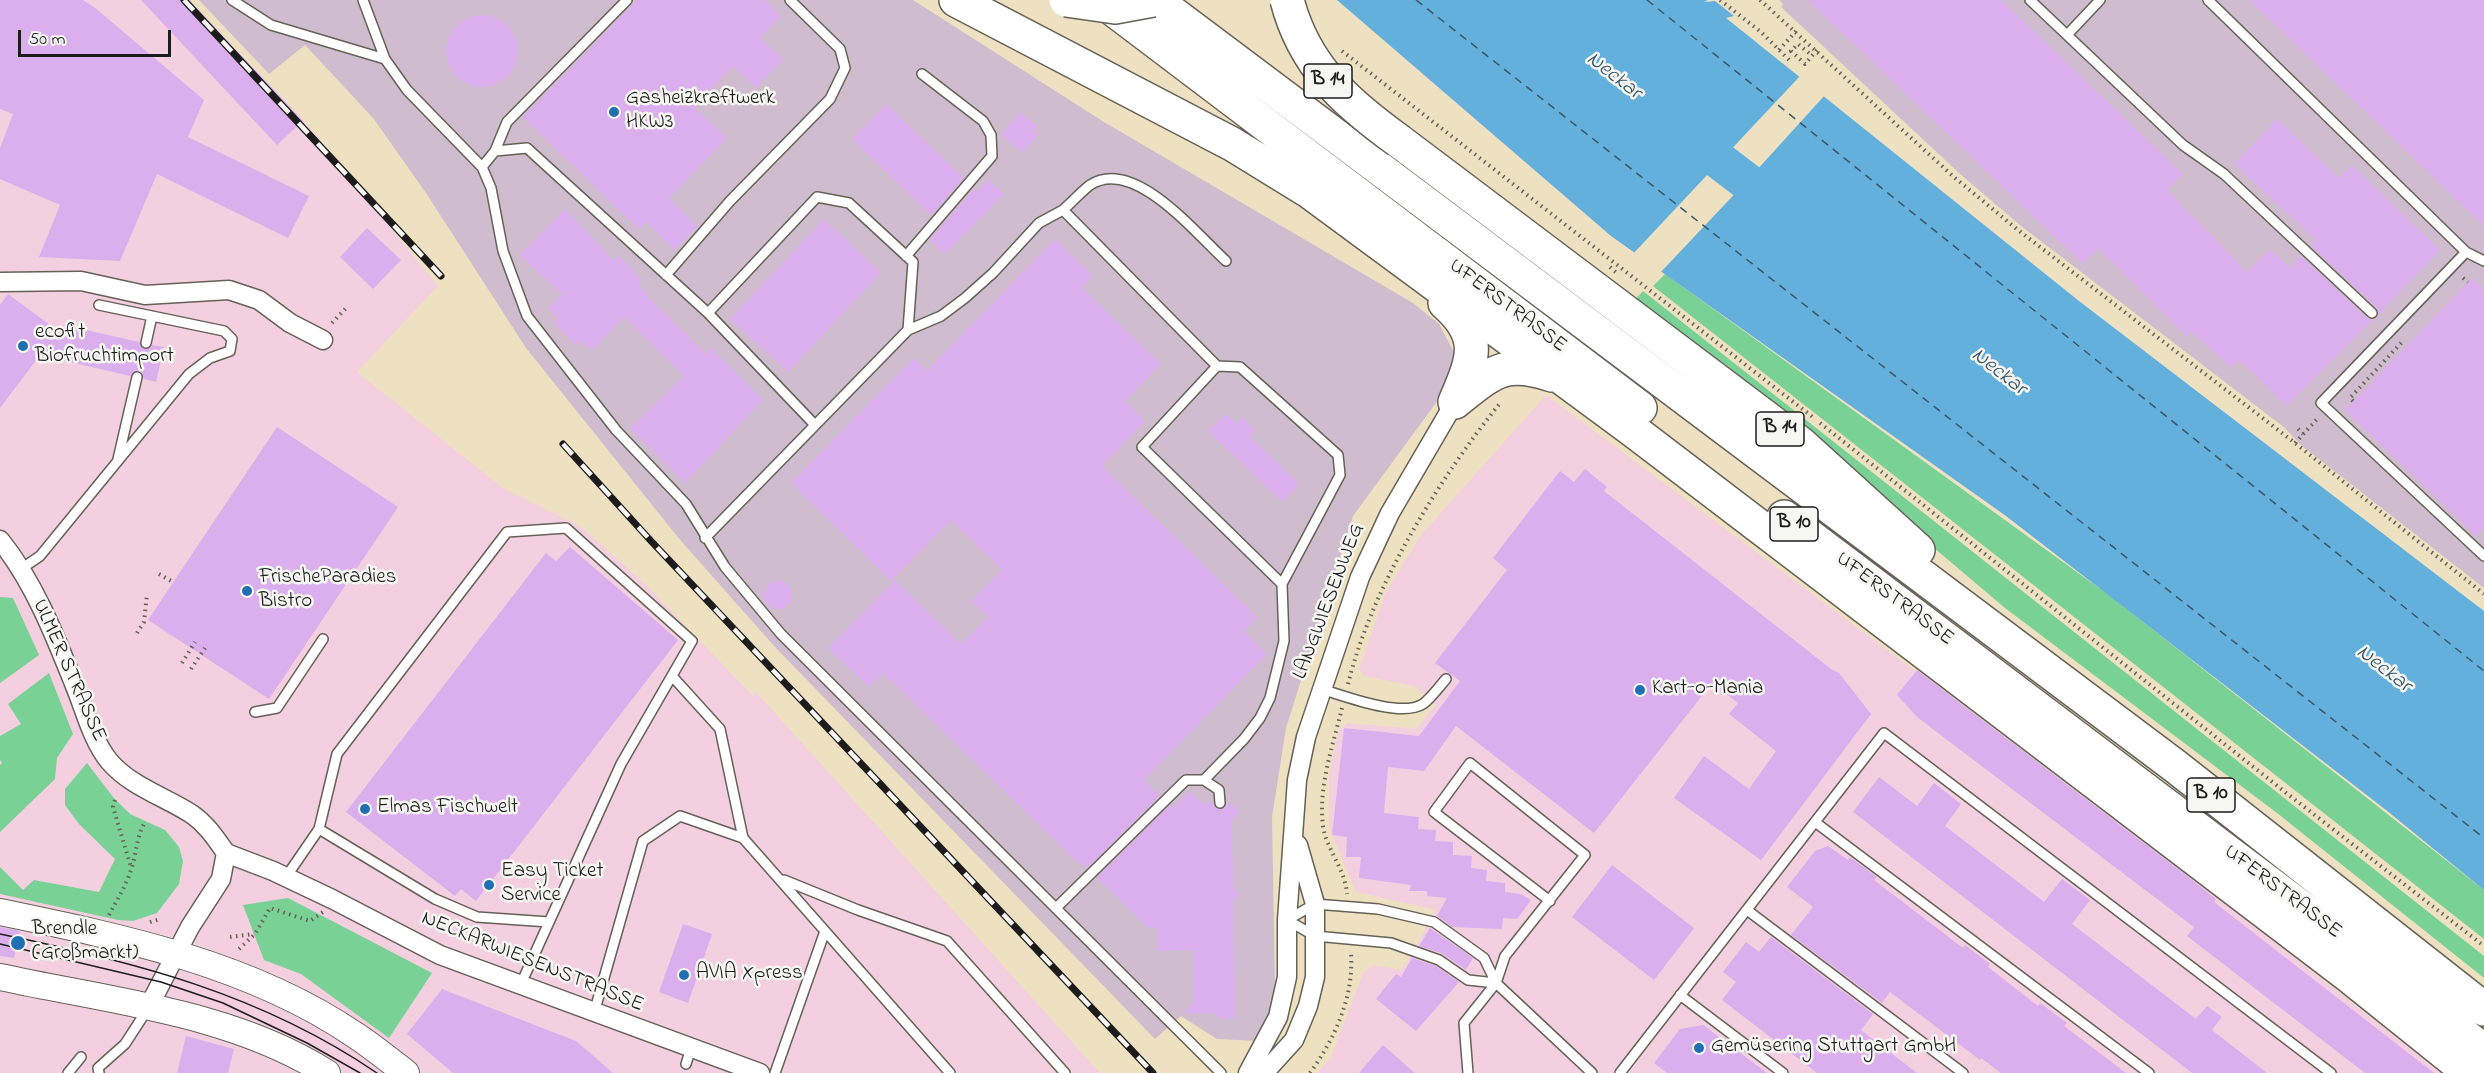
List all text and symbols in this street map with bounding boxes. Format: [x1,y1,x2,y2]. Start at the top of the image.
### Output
scale bar [21,18,174,56]
text: 50 m [29,27,66,53]
water label: Neckar [1580,47,1646,107]
road number: B 14 [1304,64,1352,98]
place label: Gasheizkraftwerk HKW3 [626,87,775,137]
marker: Gasheizkraftwerk HKW3 [607,105,621,119]
street label: UFERSTRASSE [1443,255,1571,359]
place label: ecofit Biofruchtimport [35,321,174,371]
marker: ecofit Biofruchtimport [16,339,30,353]
water label: Neckar [1965,343,2031,403]
road number: B 14 [1756,412,1804,446]
road number: B 10 [1770,507,1818,541]
street label: LANGWIESENWEG [1289,521,1371,683]
street label: UFERSTRASSE [1830,548,1958,652]
place label: FrischeParadies Bistro [259,566,396,616]
marker: FrischeParadies Bistro [240,584,254,598]
street label: ULMER STRASSE [25,596,111,746]
water label: Neckar [2350,640,2416,700]
place label: Kart-o-Mania [1652,677,1763,703]
marker: Kart-o-Mania [1633,683,1647,697]
road number: B 10 [2187,778,2235,812]
place label: Elmas Fischwelt [377,796,518,822]
marker: Elmas Fischwelt [358,802,372,816]
street label: UFERSTRASSE [2218,841,2346,945]
place label: Easy Ticket Service [501,860,603,910]
marker: Easy Ticket Service [482,878,496,892]
street label: NECKARWIESENSTRASSE [417,907,647,1019]
place label: Brendle (Großmarkt) [32,918,138,968]
marker: Brendle (Großmarkt) [9,934,27,952]
place label: AVIA Xpress [696,962,803,988]
marker: AVIA Xpress [677,968,691,982]
place label: Gemüsering Stuttgart GmbH [1711,1035,1956,1061]
marker: Gemüsering Stuttgart GmbH [1692,1041,1706,1055]

